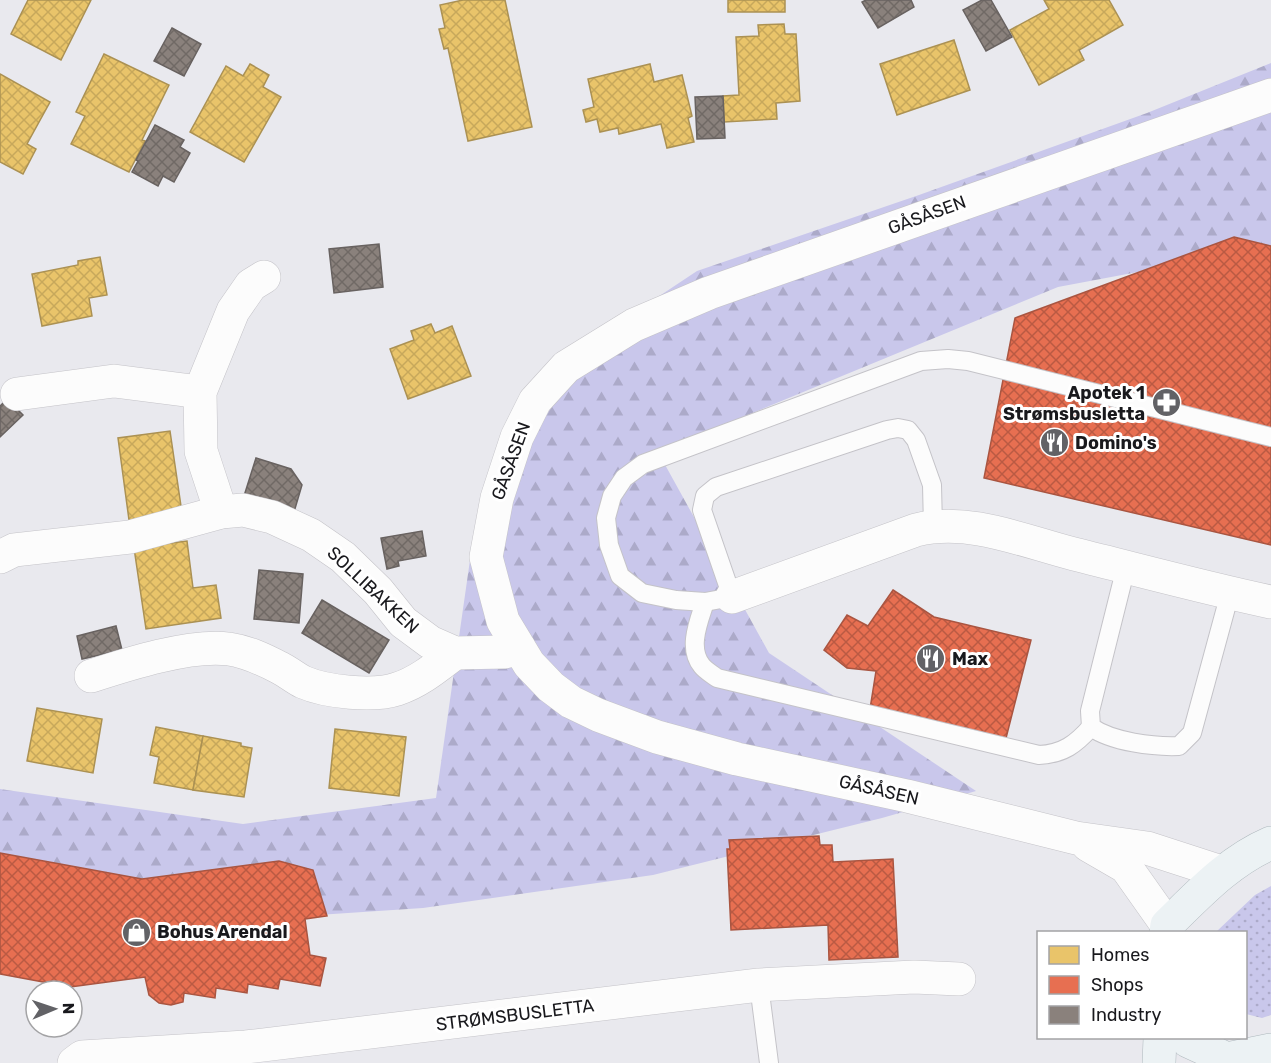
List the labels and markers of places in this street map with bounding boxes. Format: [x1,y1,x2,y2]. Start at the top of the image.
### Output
place label: Apotek 1 Strømsbusletta [1003,382,1145,425]
pharmacy icon: Apotek 1 Strømsbusletta [1150,387,1182,419]
restaurant icon: Domino's [1038,427,1070,459]
place label: Domino's [1075,432,1157,454]
restaurant icon: Max [915,643,947,675]
place label: Max [952,648,989,670]
shop icon: Bohus Arendal [120,916,152,948]
place label: Bohus Arendal [157,921,288,943]

